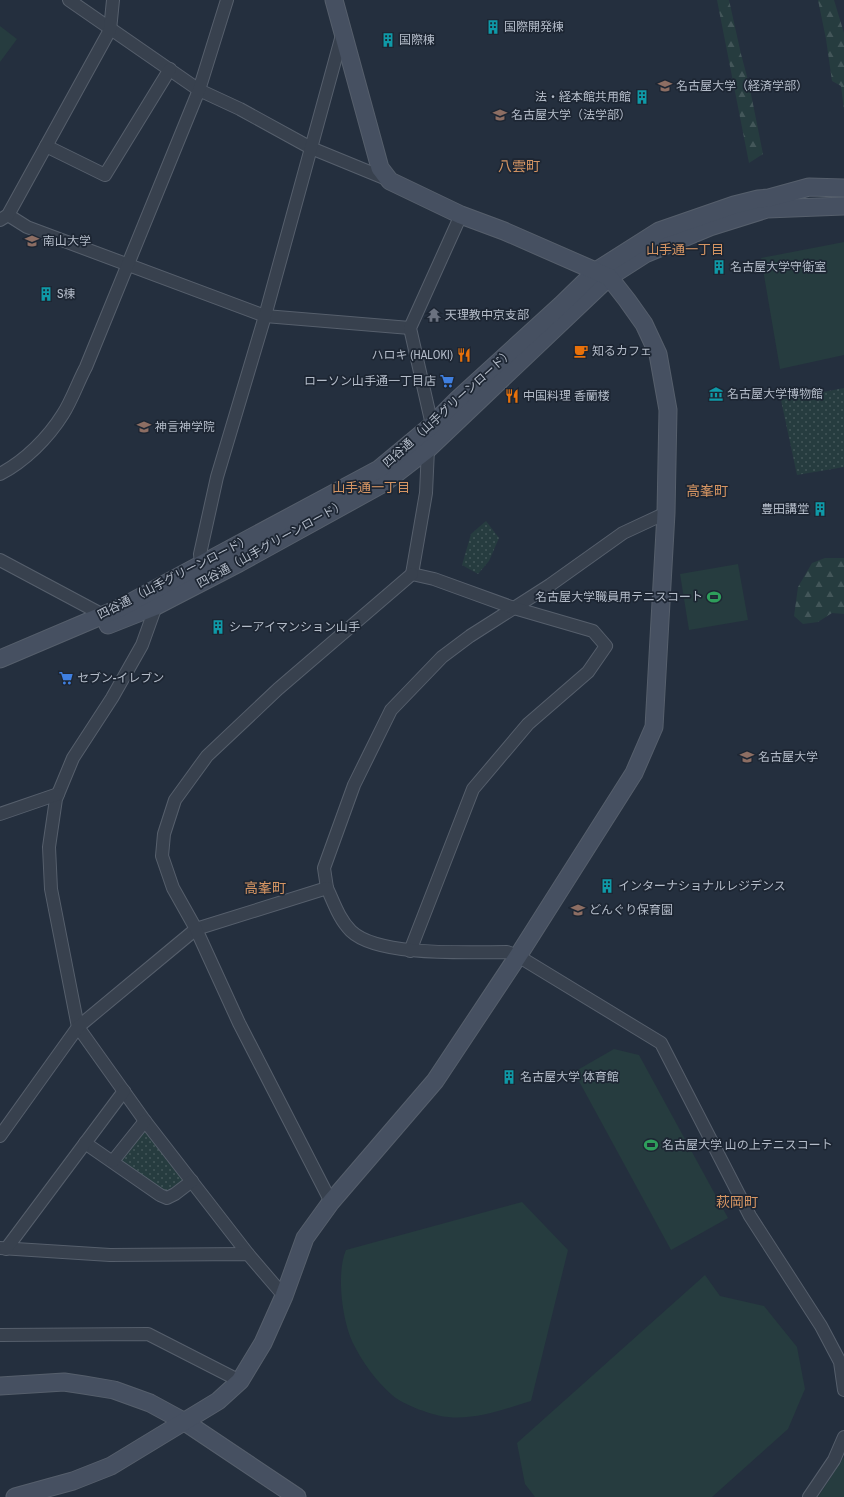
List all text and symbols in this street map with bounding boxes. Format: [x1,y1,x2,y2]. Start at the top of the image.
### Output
building icon: 国際開発棟 [485,19,501,35]
place label: 国際開発棟 [504,19,564,35]
building icon: 国際棟 [380,32,396,48]
place label: 国際棟 [399,32,435,48]
school or university icon: 名古屋大学（経済学部） [657,78,673,94]
place label: 名古屋大学（経済学部） [676,78,808,94]
place label: 法・経本館共用館 [535,89,631,105]
building icon: 法・経本館共用館 [634,89,650,105]
school or university icon: 名古屋大学（法学部） [492,107,508,123]
place label: 名古屋大学（法学部） [511,107,631,123]
district label: 八雲町 [498,157,540,175]
school or university icon: 南山大学 [24,233,40,249]
place label: 南山大学 [43,233,91,249]
district label: 山手通一丁目 [646,241,724,258]
building icon: 名古屋大学守衛室 [711,259,727,275]
place label: 名古屋大学守衛室 [730,259,826,275]
building icon: S棟 [38,286,54,302]
place label: S棟 [57,286,76,302]
temple icon: 天理教中京支部 [426,307,442,323]
place label: 天理教中京支部 [445,307,529,323]
cafe icon: 知るカフェ [573,343,589,359]
place label: 知るカフェ [592,343,652,359]
street label: 四谷通 （山手グリーンロード） [379,345,517,471]
place label: ハロキ (HALOKI) [372,347,453,363]
restaurant icon: ハロキ (HALOKI) [456,347,472,363]
place label: ローソン山手通一丁目店 [304,373,436,389]
supermarket icon: ローソン山手通一丁目店 [439,373,455,389]
museum icon: 名古屋大学博物館 [708,386,724,402]
place label: 名古屋大学博物館 [727,386,823,402]
restaurant icon: 中国料理 香蘭楼 [504,388,520,404]
place label: 中国料理 香蘭楼 [523,388,610,404]
school or university icon: 神言神学院 [136,419,152,435]
place label: 神言神学院 [155,419,215,435]
district label: 山手通一丁目 [332,479,410,496]
district label: 高峯町 [686,482,728,500]
street label: 四谷通（山手グリーンロード） [194,496,348,592]
place label: 豊田講堂 [761,501,809,517]
building icon: 豊田講堂 [812,501,828,517]
street label: 四谷通 （山手グリーンロード） [95,531,253,623]
place label: 名古屋大学職員用テニスコート [535,589,703,605]
sports icon: 名古屋大学職員用テニスコート [706,589,722,605]
building icon: シーアイマンション山手 [210,619,226,635]
place label: シーアイマンション山手 [229,619,360,635]
supermarket icon: セブン-イレブン [58,670,74,686]
place label: セブン-イレブン [77,670,164,686]
school or university icon: 名古屋大学 [739,749,755,765]
place label: 名古屋大学 [758,749,818,765]
building icon: インターナショナルレジデンス [599,878,615,894]
place label: インターナショナルレジデンス [618,878,786,894]
district label: 高峯町 [244,879,286,897]
school or university icon: どんぐり保育園 [570,902,586,918]
place label: どんぐり保育園 [589,902,673,918]
building icon: 名古屋大学 体育館 [501,1069,517,1085]
place label: 名古屋大学 体育館 [520,1069,619,1085]
sports icon: 名古屋大学 山の上テニスコート [643,1137,659,1153]
place label: 名古屋大学 山の上テニスコート [662,1137,833,1153]
district label: 萩岡町 [716,1193,758,1211]

